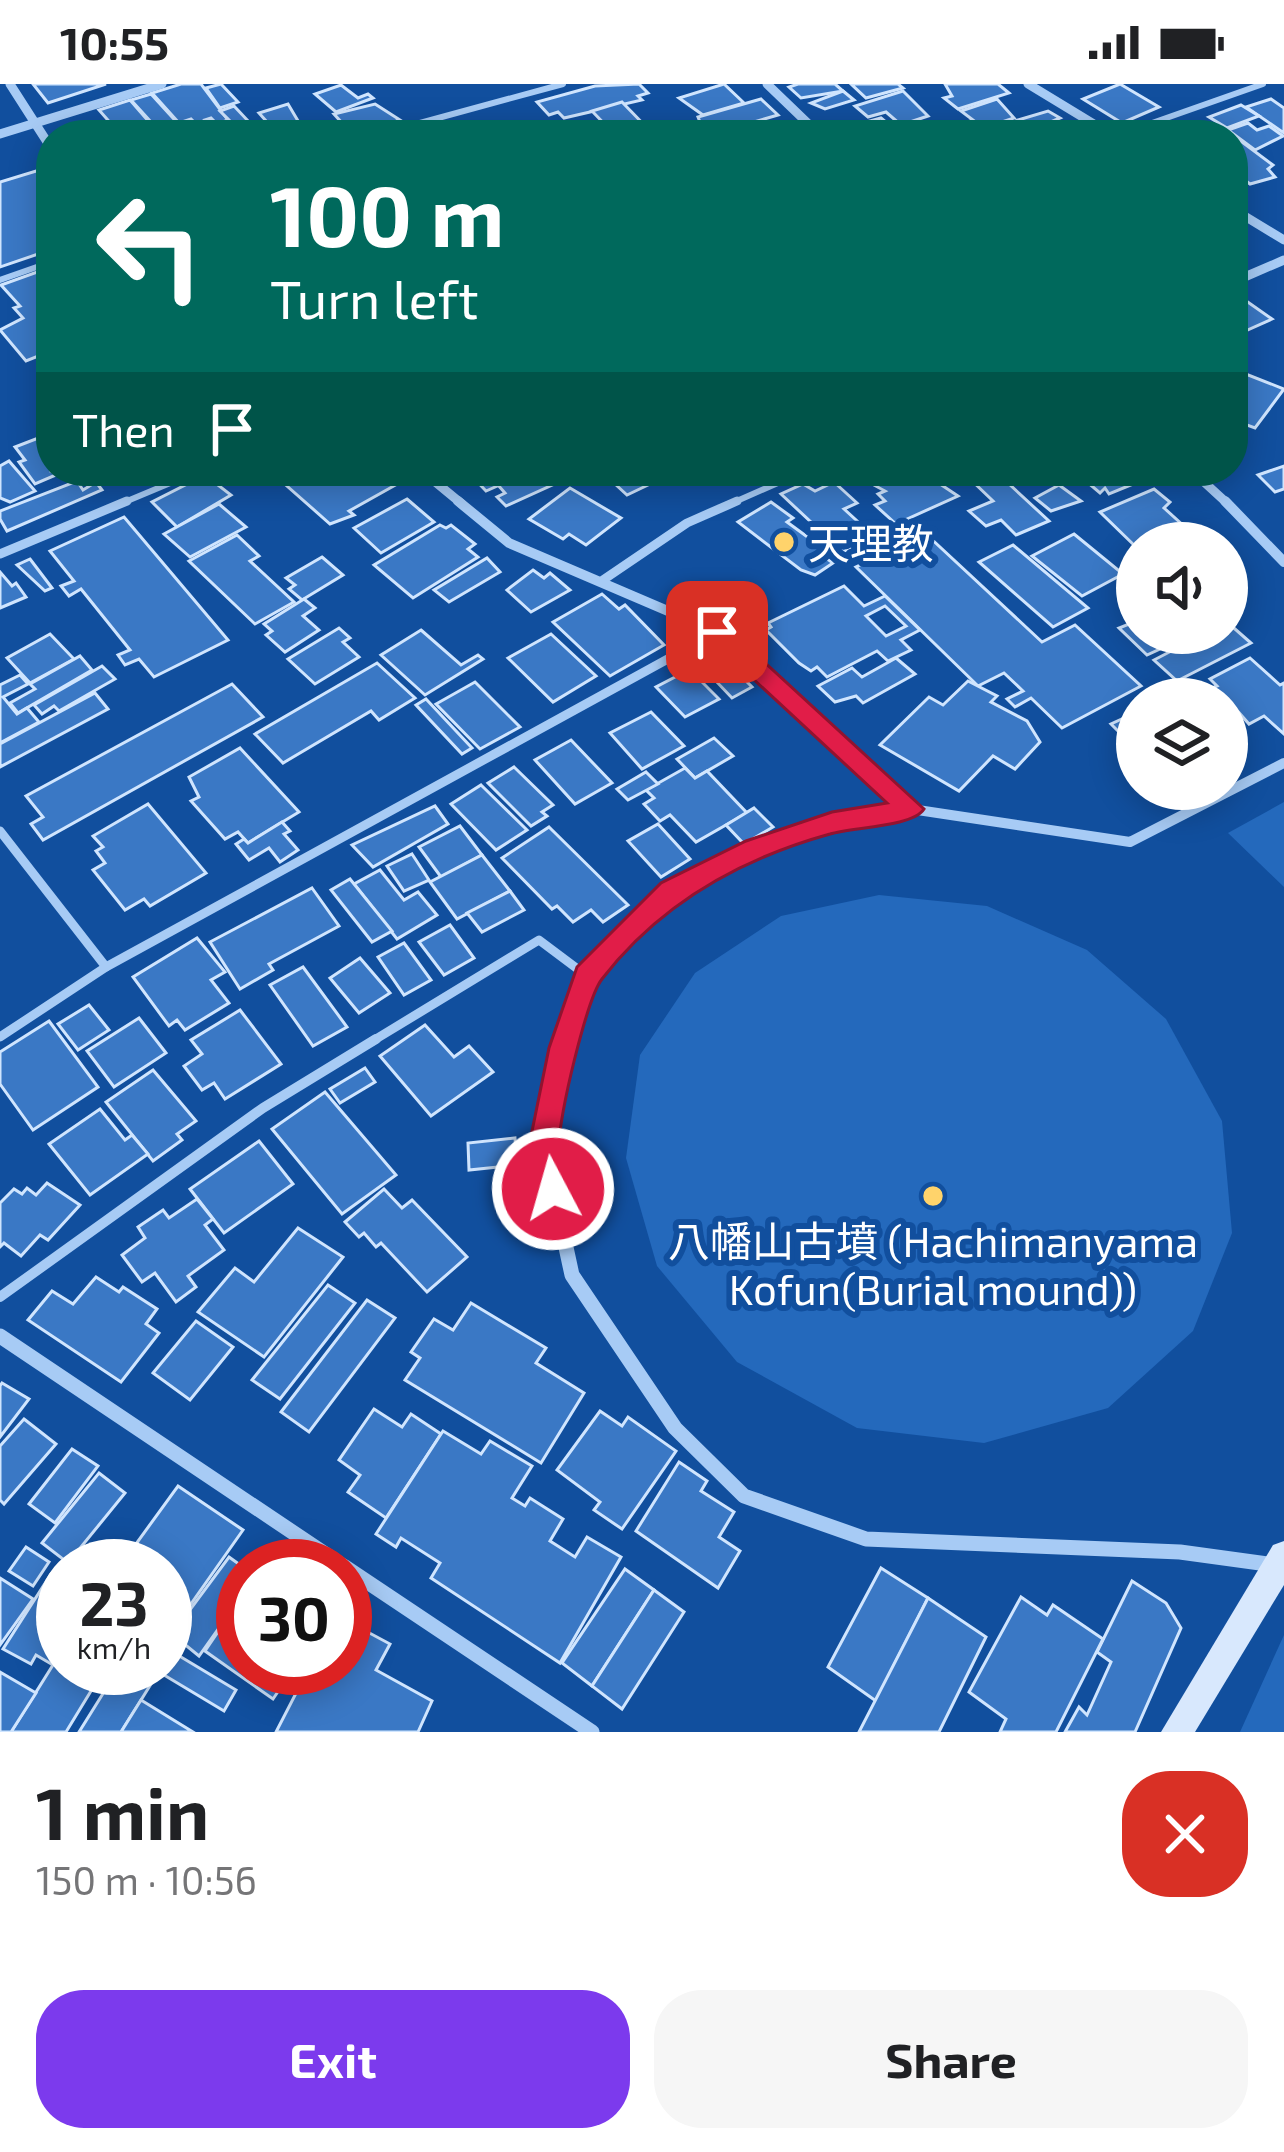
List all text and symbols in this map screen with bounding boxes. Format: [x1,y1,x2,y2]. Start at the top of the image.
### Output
text: 10:55 [60,15,169,69]
text: 100 m [270,163,504,264]
icon: left [72,168,228,324]
text: Turn left [270,265,479,330]
icon: arrive [199,396,265,462]
text: Then [72,402,175,456]
place label: 天理教 [808,517,934,567]
map controls [1116,522,1248,810]
button: sound [1116,522,1248,654]
marker: 天理教 [771,529,797,555]
pin [666,581,768,683]
icon: arrive [684,599,750,665]
button: layers [1116,678,1248,810]
position arrow [490,1126,616,1252]
marker: 八幡山古墳 (Hachimanyama Kofun(Burial mound)) [920,1183,946,1209]
place label: 八幡山古墳 (Hachimanyama Kofun(Burial mound)) [668,1215,1198,1313]
speed limit sign: 30 [216,1539,372,1695]
text: 23 [80,1566,148,1638]
text: km/h [77,1629,151,1665]
text: 1 min [36,1768,209,1854]
button: close [1122,1771,1248,1897]
text: 150 m · 10:56 [36,1856,257,1903]
button: Exit [36,1990,630,2128]
button: Share [654,1990,1248,2128]

